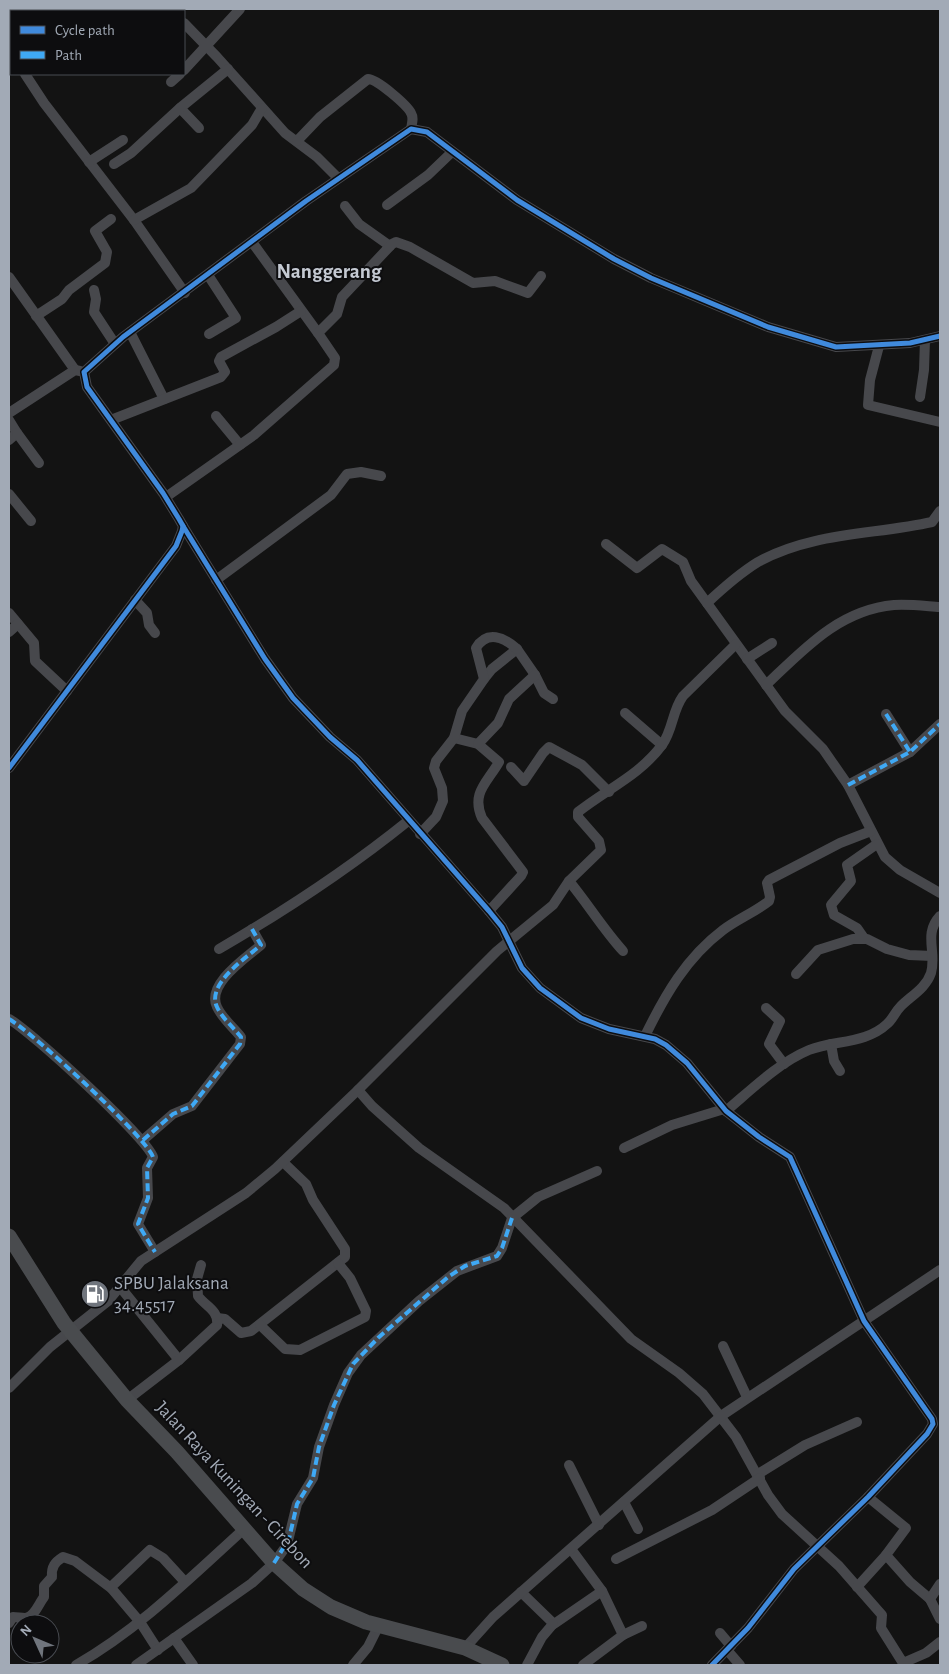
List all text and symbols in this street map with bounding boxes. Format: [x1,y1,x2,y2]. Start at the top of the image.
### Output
legend [10,10,185,75]
text: Cycle path [55,23,115,38]
text: Path [55,48,82,63]
district label: Nanggerang [277,261,382,282]
place label: SPBU Jalaksana 34.45517 [114,1274,229,1315]
fuel station icon: SPBU Jalaksana 34.45517 [80,1279,110,1309]
street label: Jalan Raya Kuningan - Cirebon [152,1398,316,1572]
north arrow [10,1614,60,1664]
text: N [18,1622,35,1639]

